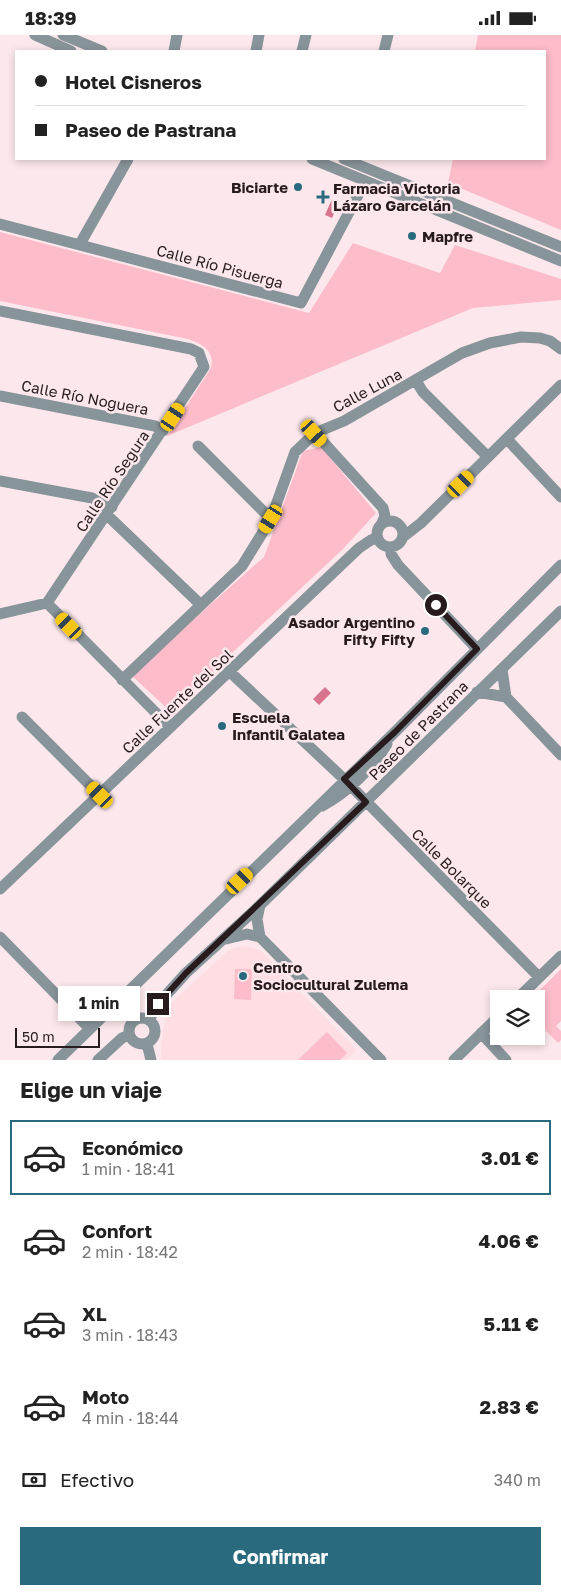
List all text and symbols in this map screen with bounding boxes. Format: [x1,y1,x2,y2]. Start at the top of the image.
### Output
text: 18:39 [25,6,77,29]
text: Hotel Cisneros [65,70,202,93]
text: Paseo de Pastrana [65,118,236,141]
place label: Biciarte [231,178,288,196]
place label: Farmacia Victoria Lázaro Garcelán [333,179,461,214]
marker: Biciarte [292,181,304,193]
marker: Farmacia Victoria Lázaro Garcelán [317,191,329,203]
place label: Mapfre [422,227,473,245]
marker: Mapfre [406,230,418,242]
street label: Calle Río Pisuerga [155,240,285,292]
street label: Calle Luna [329,364,405,416]
street label: Calle Río Noguera [20,376,150,418]
car [158,400,187,434]
car [298,417,329,449]
street label: Calle Río Segura [71,427,153,535]
car [445,468,476,500]
car [256,502,285,536]
route start [425,594,447,616]
car [53,610,84,642]
place label: Asador Argentino Fifty Fifty [288,613,415,648]
marker: Asador Argentino Fifty Fifty [419,625,431,637]
street label: Calle Fuente del Sol [118,645,236,757]
street label: Paseo de Pastrana [365,677,471,783]
place label: Escuela Infantil Galatea [232,708,345,743]
marker: Escuela Infantil Galatea [216,720,228,732]
car [84,779,115,811]
street label: Calle Bolarque [408,824,496,912]
car [223,865,256,897]
place label: Centro Sociocultural Zulema [253,958,408,993]
marker: Centro Sociocultural Zulema [237,970,249,982]
callout: 1 min [58,987,140,1021]
map controls [490,990,545,1045]
button: layers [490,990,545,1045]
text: 1 min [79,993,119,1013]
route end [147,993,169,1015]
scale bar [15,1025,100,1048]
text: 50 m [22,1028,55,1045]
text: Elige un viaje [20,1076,162,1103]
icon: car [22,1135,67,1180]
text: Económico [82,1136,183,1159]
text: 3.01 € [481,1146,539,1169]
text: 1 min · 18:41 [82,1159,175,1179]
icon: car [22,1218,67,1263]
text: Confort [82,1219,152,1242]
text: 4.06 € [478,1229,539,1252]
text: 2 min · 18:42 [82,1242,178,1262]
icon: car [22,1301,67,1346]
text: XL [82,1302,107,1325]
text: 5.11 € [484,1312,539,1335]
text: 3 min · 18:43 [82,1325,178,1345]
icon: car [22,1384,67,1429]
text: Moto [82,1385,129,1408]
text: 2.83 € [479,1395,539,1418]
text: 4 min · 18:44 [82,1408,179,1428]
icon: cash [20,1466,48,1494]
text: Efectivo [60,1468,134,1491]
text: 340 m [494,1470,541,1490]
button: Confirmar [20,1527,541,1585]

